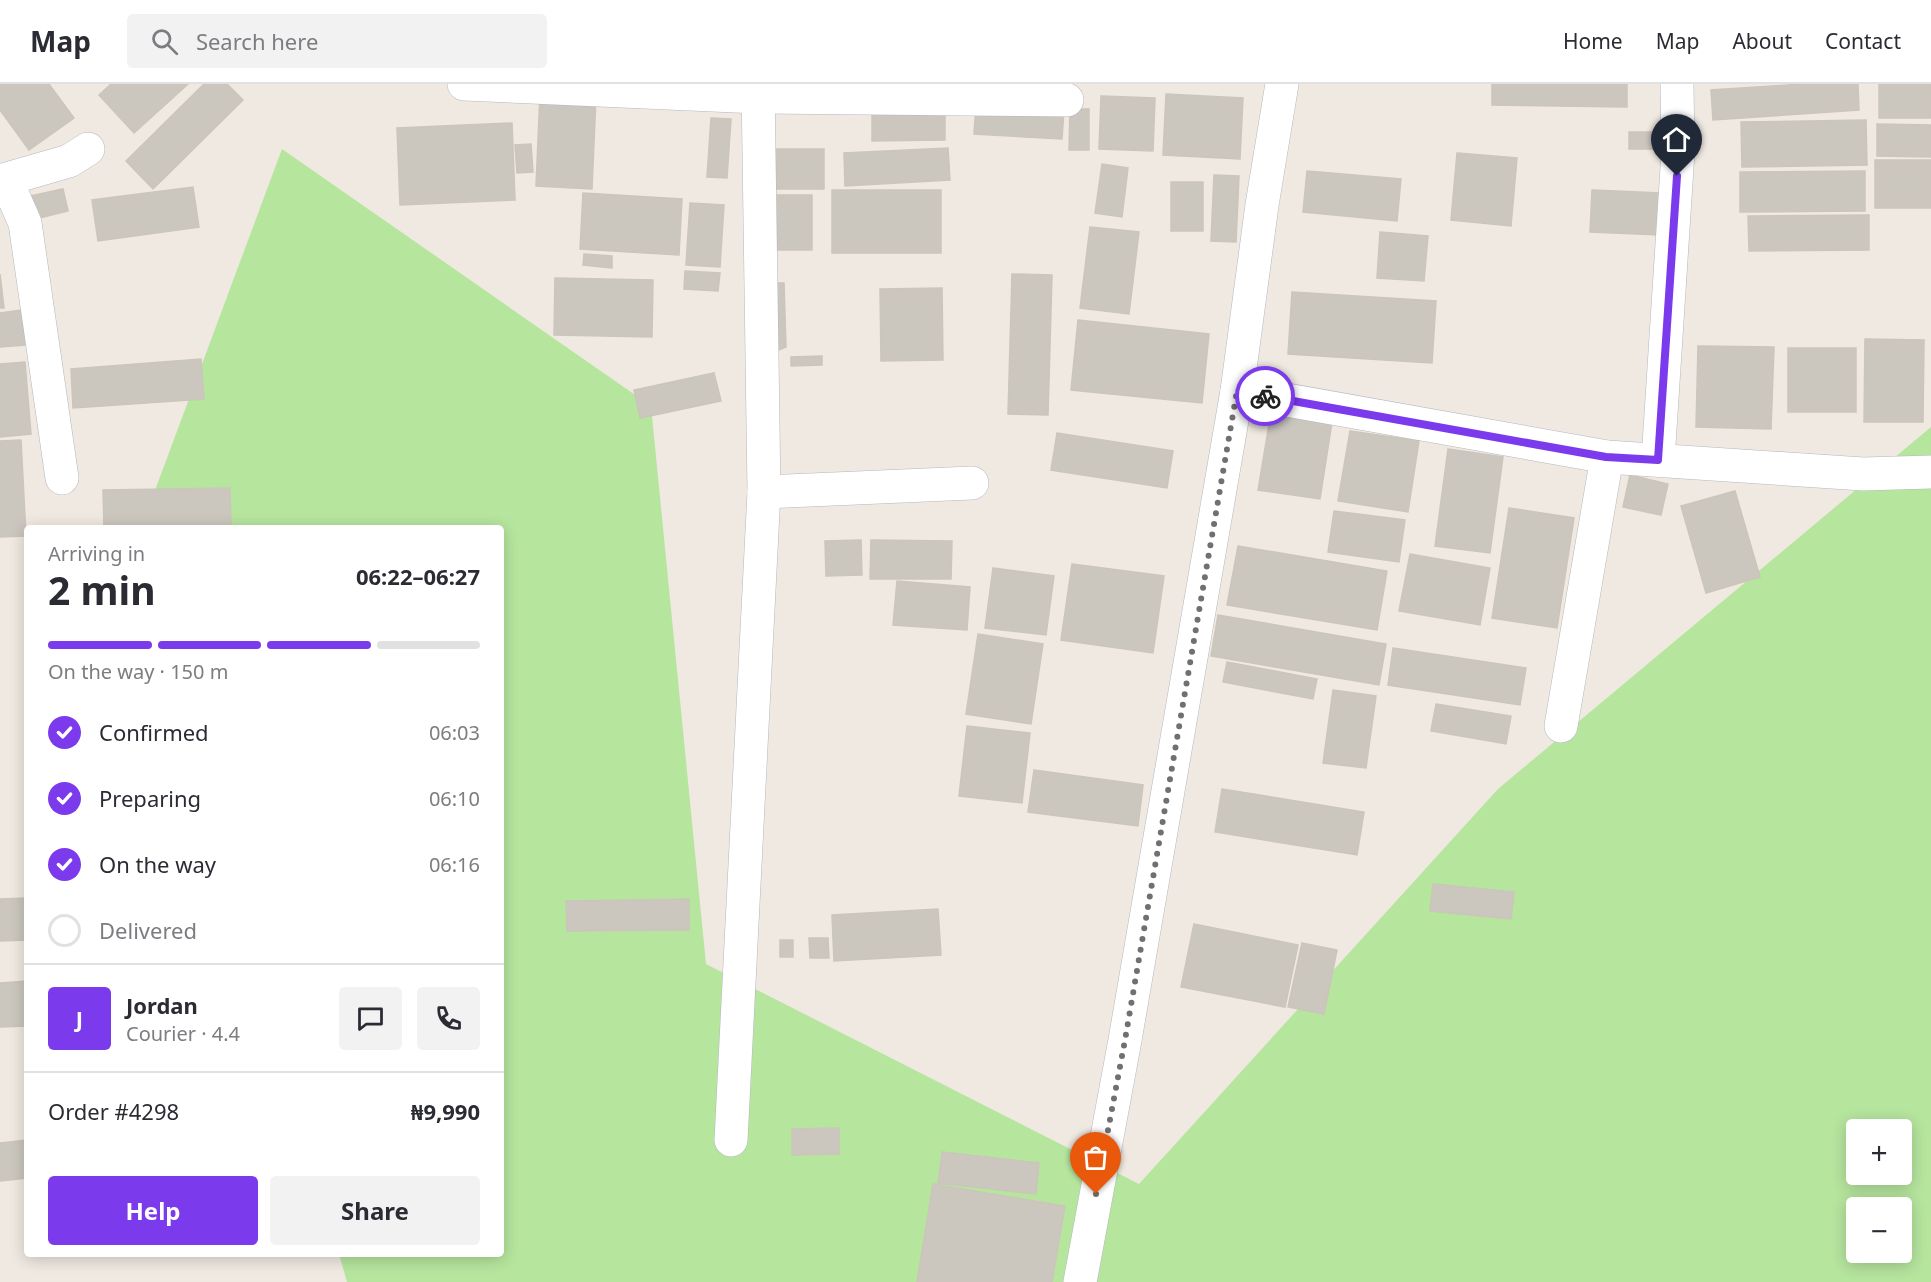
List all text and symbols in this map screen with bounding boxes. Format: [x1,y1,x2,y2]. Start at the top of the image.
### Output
search box [127,14,547,68]
text: Map [30,22,91,60]
icon: search [148,25,181,58]
text: Search here [196,26,318,56]
text: Home [1563,27,1623,55]
text: Map [1656,27,1699,55]
text: About [1732,27,1792,55]
text: Contact [1825,27,1901,55]
pin [1651,114,1702,176]
icon: home [1660,123,1693,156]
courier [1235,366,1295,426]
icon: bike [1249,380,1282,413]
text: Arriving in [48,540,145,567]
text: 06:22–06:27 [356,561,480,591]
text: 2 min [48,563,155,616]
text: On the way · 150 m [48,658,228,685]
icon: check [48,716,81,749]
text: Confirmed [99,717,209,747]
text: 06:03 [429,719,480,746]
icon: check [48,782,81,815]
text: Preparing [99,783,201,813]
text: 06:10 [429,785,480,812]
icon: check [48,848,81,881]
text: On the way [99,849,216,879]
text: 06:16 [429,851,480,878]
text: Delivered [99,915,197,945]
button: chat [339,987,402,1050]
button: phone [417,987,480,1050]
text: Jordan [126,990,198,1020]
text: J [76,1003,83,1033]
text: Courier · 4.4 [126,1020,240,1047]
text: Order #4298 [48,1096,179,1126]
text: ₦9,990 [411,1096,480,1126]
map controls [1846,1119,1912,1263]
button: + [1846,1119,1912,1185]
pin [1070,1132,1121,1194]
icon: bag [1079,1141,1112,1174]
button: Help [48,1176,258,1245]
button: Share [270,1176,480,1245]
button: − [1846,1197,1912,1263]

